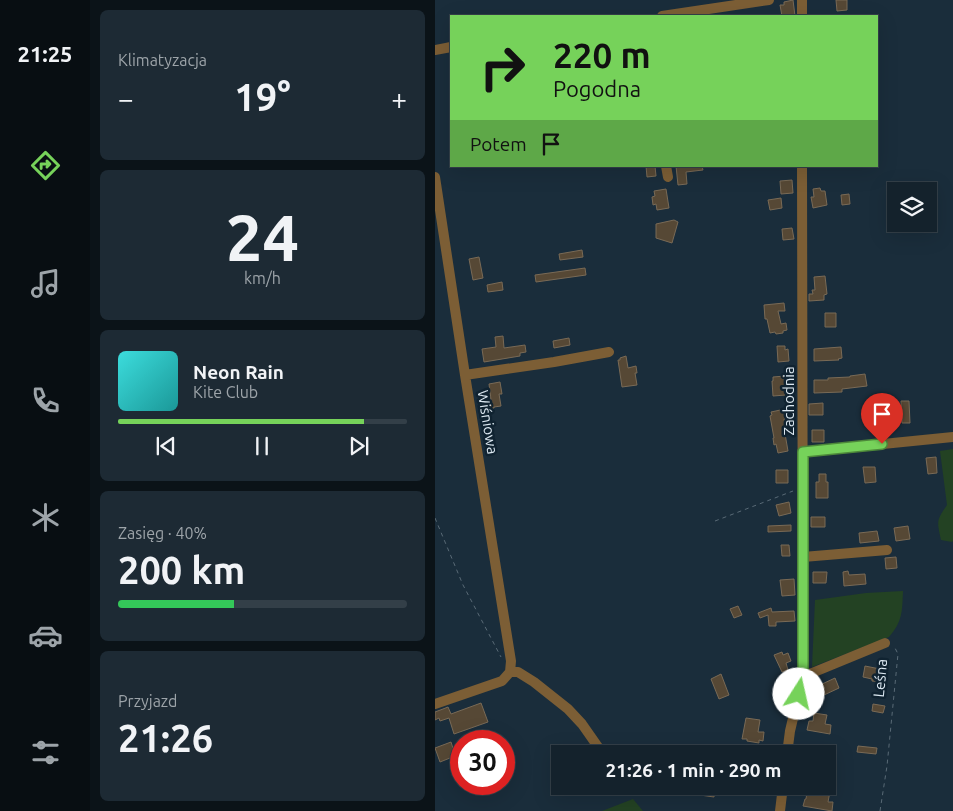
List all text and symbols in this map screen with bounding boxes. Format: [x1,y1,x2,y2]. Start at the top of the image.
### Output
icon: right [470,35,535,100]
text: 220 m [553,35,651,75]
text: 21:25 [17,41,73,66]
text: Klimatyzacja [118,51,207,69]
text: 19° [234,76,291,118]
text: Pogodna [553,76,641,101]
text: − [118,83,134,114]
text: + [391,83,407,114]
icon: arrive [537,130,565,158]
text: Potem [470,133,527,155]
icon: directions [28,148,63,183]
map controls [887,182,937,232]
button: layers [887,182,937,232]
text: 24 [226,200,299,273]
icon: music [28,266,63,301]
text: km/h [244,269,281,287]
text: Neon Rain [193,361,284,383]
street label: Zachodnia [780,366,797,436]
icon: phone [28,383,63,418]
text: Kite Club [193,383,258,401]
street label: Wiśniowa [475,389,501,455]
pin [861,393,903,444]
icon: arrive [868,400,896,428]
icon: previous [152,432,180,460]
icon: pause [248,432,276,460]
icon: next [345,432,373,460]
icon: climate [28,500,63,535]
text: Zasięg · 40% [118,524,207,542]
text: 200 km [118,549,245,591]
icon: car [28,618,63,653]
street label: Leśna [870,658,890,698]
position arrow [772,667,824,719]
text: Przyjazd [118,692,177,710]
text: 21:26 [118,717,213,759]
speed limit sign: 30 [450,730,515,795]
icon: filters [28,735,63,770]
text: 21:26 · 1 min · 290 m [606,759,781,781]

